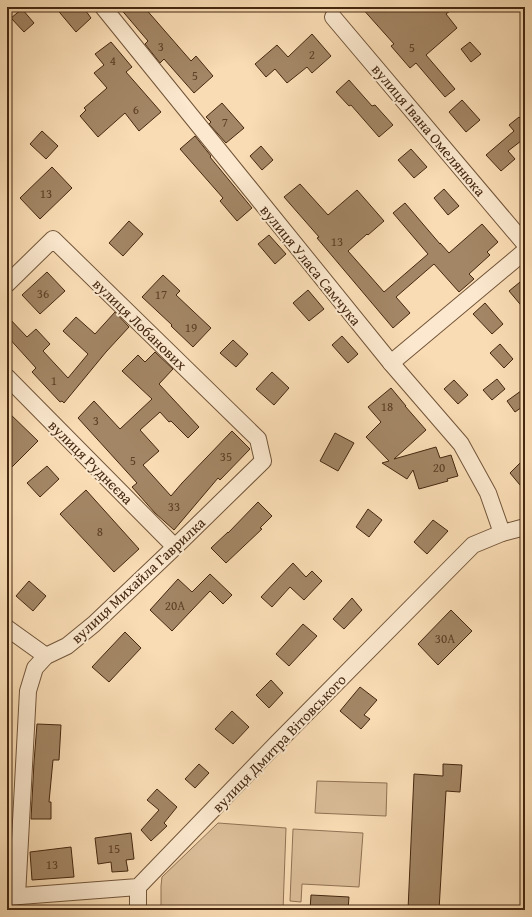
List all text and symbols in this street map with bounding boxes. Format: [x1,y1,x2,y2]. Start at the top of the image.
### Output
house number: 3 [158,37,164,56]
house number: 5 [409,38,415,57]
house number: 2 [309,45,315,64]
house number: 4 [110,51,116,70]
street label: вулиця Івана Омелянюка [367,59,491,201]
house number: 5 [192,66,198,85]
house number: 6 [133,100,139,119]
house number: 7 [222,113,228,132]
house number: 13 [40,184,52,203]
street label: вулиця Уласа Самчука [256,200,367,331]
house number: 13 [331,232,343,251]
street label: вулиця Лобанових [88,273,192,375]
house number: 36 [37,284,49,303]
house number: 17 [155,285,167,304]
house number: 19 [185,318,197,337]
house number: 1 [51,371,57,390]
house number: 18 [381,397,393,416]
house number: 3 [93,411,99,430]
street label: вулиця Руднєєва [44,415,139,510]
house number: 35 [220,447,232,466]
house number: 5 [130,451,136,470]
house number: 20 [433,458,445,477]
house number: 33 [168,497,180,516]
street label: вулиця Михайла Гаврилка [66,511,210,648]
house number: 8 [97,522,103,541]
house number: 20А [165,596,185,615]
house number: 30А [435,629,455,648]
street label: вулиця Дмитра Вітовського [207,669,351,817]
house number: 15 [108,839,120,858]
house number: 13 [46,855,58,874]

